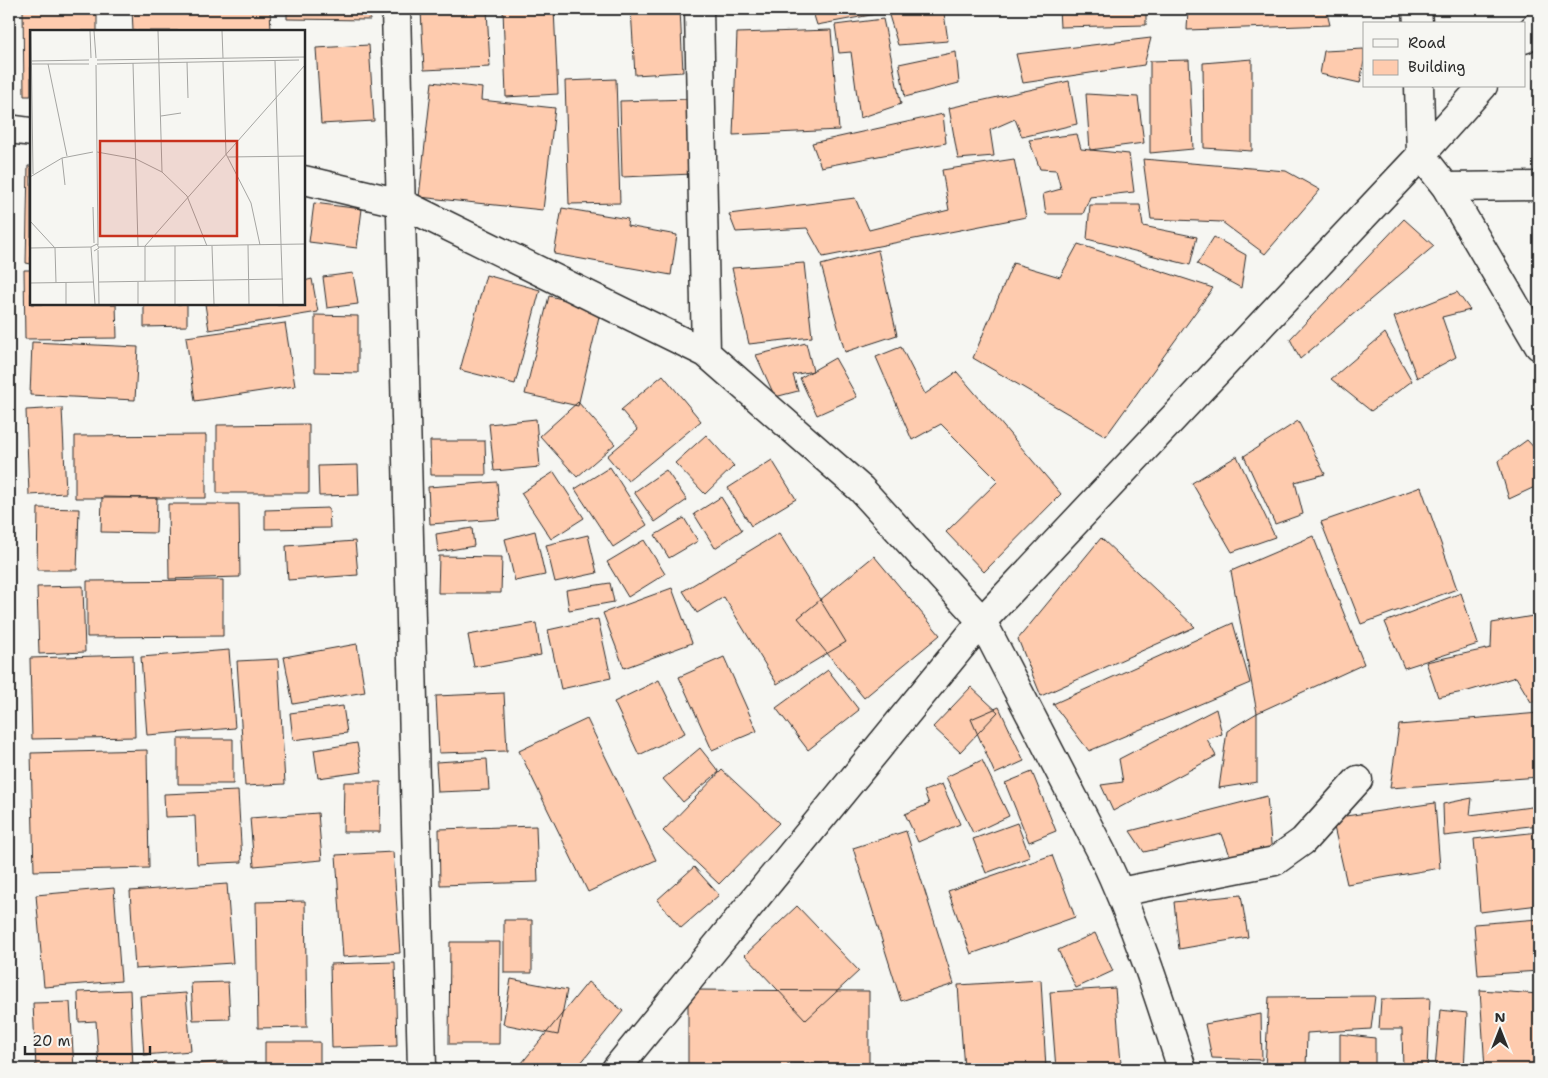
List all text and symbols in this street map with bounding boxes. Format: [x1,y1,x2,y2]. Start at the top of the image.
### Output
legend [1363,22,1526,88]
inset map [30,30,305,305]
text: Road [1408,33,1446,53]
text: Building [1408,57,1465,77]
north arrow [1476,1006,1526,1056]
text: N [1494,1008,1506,1026]
scale bar [25,1023,150,1055]
text: 20 m [32,1031,71,1051]

